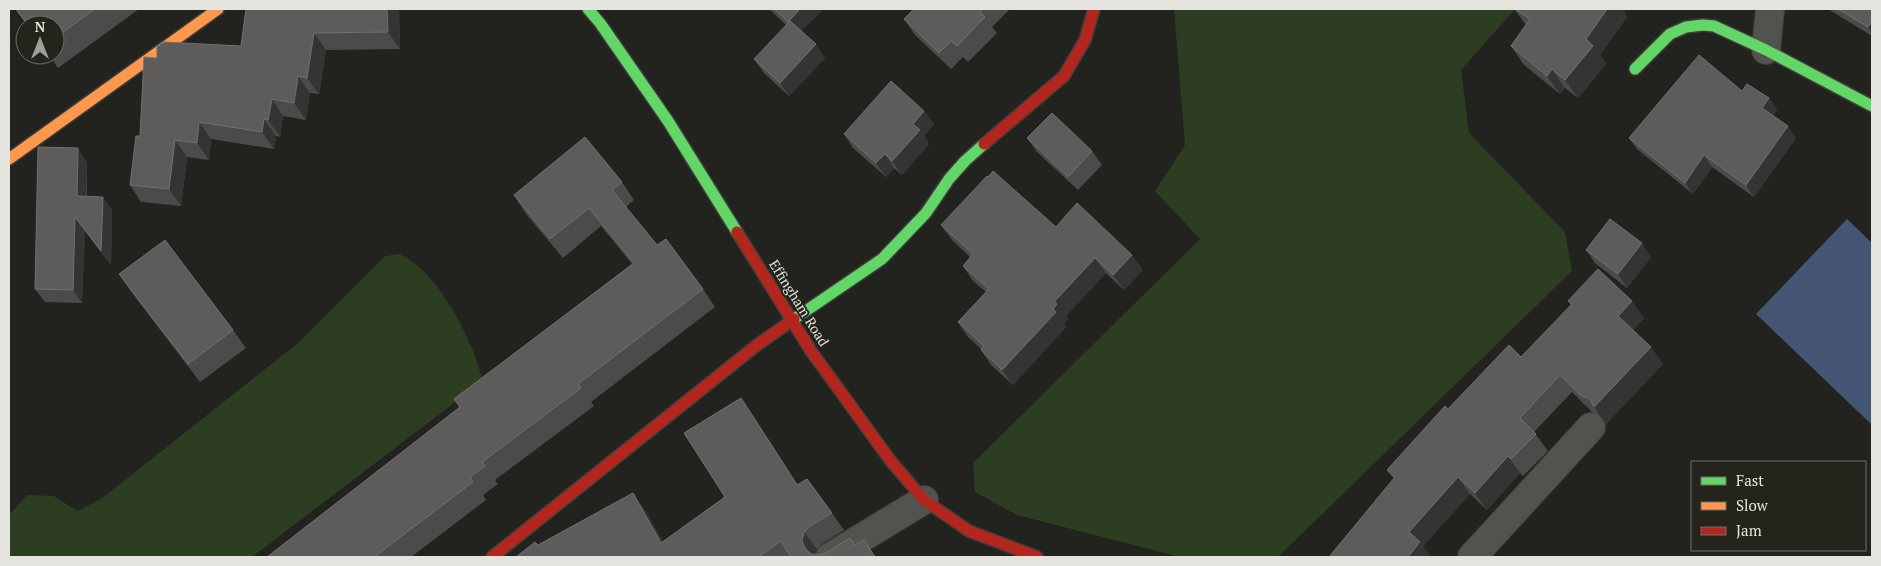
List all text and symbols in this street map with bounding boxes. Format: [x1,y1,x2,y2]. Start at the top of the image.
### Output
north arrow [15,15,65,65]
text: N [35,17,46,36]
street label: Effingham Road [765,256,834,350]
legend [1691,461,1866,551]
text: Fast [1736,470,1764,490]
text: Slow [1736,495,1769,515]
text: Jam [1736,520,1762,540]

